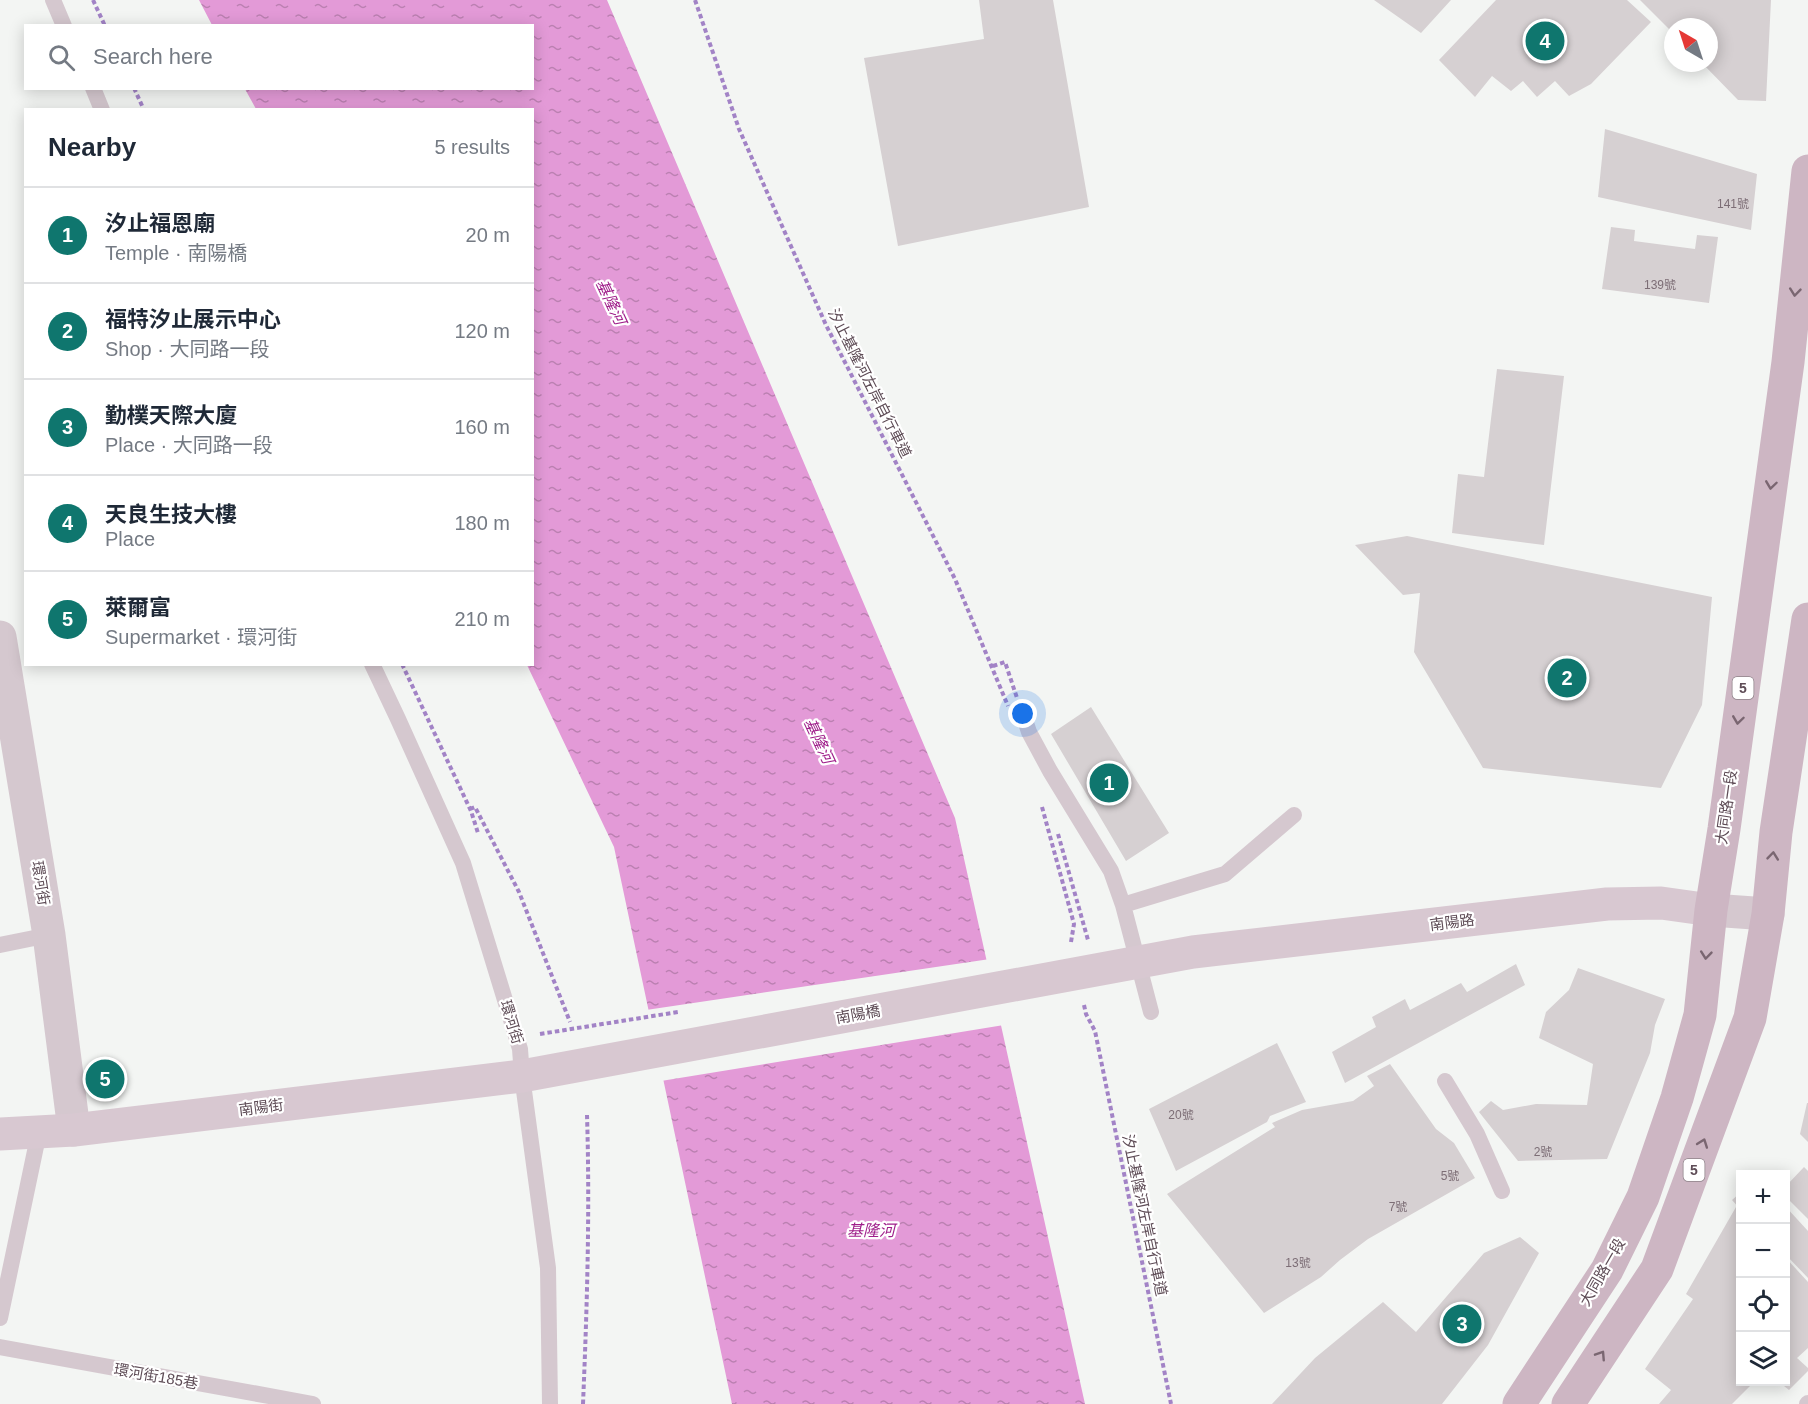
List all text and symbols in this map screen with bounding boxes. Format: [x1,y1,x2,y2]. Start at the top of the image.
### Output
pin: 4 [1526,18,1564,63]
north arrow [1664,18,1718,72]
search box [24,24,534,90]
icon: search [45,41,78,74]
text: Search here [93,44,213,69]
text: Nearby [48,132,136,162]
text: 5 results [434,136,510,158]
house number: 141號 [1717,197,1749,211]
text: 汐止福恩廟 [105,211,215,236]
text: 1 [62,224,73,246]
text: 20 m [466,224,510,246]
text: Temple · 南陽橋 [105,242,247,264]
water label: 基隆河 [593,277,630,330]
house number: 139號 [1644,278,1676,292]
one-way arrow [1789,288,1802,297]
street label: 汐止基隆河左岸自行車道 [825,306,915,460]
text: 福特汐止展示中心 [105,307,281,332]
text: 2 [62,320,73,342]
text: 120 m [454,320,510,342]
text: Shop · 大同路一段 [105,338,269,360]
text: 勤樸天際大廈 [105,403,237,428]
text: 3 [62,416,73,438]
text: 160 m [454,416,510,438]
text: Place · 大同路一段 [105,434,273,456]
one-way arrow [1765,481,1777,490]
text: 天良生技大樓 [105,502,237,527]
text: 4 [62,512,73,534]
text: 180 m [454,512,510,534]
text: Place [105,528,155,550]
text: 萊爾富 [105,595,171,620]
text: 5 [62,608,73,630]
text: 210 m [454,608,510,630]
text: Supermarket · 環河街 [105,626,297,648]
pin: 2 [1548,656,1586,700]
road number: 5 [1732,677,1754,699]
your location [1008,699,1037,728]
water label: 基隆河 [801,716,838,769]
one-way arrow [1733,716,1745,725]
pin: 1 [1090,760,1128,806]
street label: 大同路一段 [1712,769,1740,845]
one-way arrow [1766,851,1779,860]
street label: 環河街 [29,859,53,907]
street label: 南陽路 [1429,911,1475,933]
one-way arrow [1700,950,1713,960]
street label: 環河街 [497,998,527,1046]
street label: 南陽橋 [834,1002,882,1026]
pin: 5 [86,1056,124,1102]
street label: 南陽街 [238,1096,284,1118]
house number: 20號 [1168,1108,1194,1122]
street label: 汐止基隆河左岸自行車道 [1120,1133,1170,1297]
one-way arrow [1696,1139,1709,1149]
house number: 2號 [1534,1145,1552,1159]
road number: 5 [1684,1159,1704,1181]
house number: 5號 [1441,1169,1459,1183]
map controls [1736,1170,1790,1386]
button: + [1736,1170,1790,1224]
house number: 7號 [1389,1200,1407,1214]
water label: 基隆河 [847,1222,898,1239]
button: − [1736,1224,1790,1278]
street label: 大同路一段 [1576,1235,1628,1309]
house number: 13號 [1285,1256,1311,1270]
button: locate [1736,1278,1790,1332]
pin: 3 [1442,1302,1482,1346]
button: layers [1736,1332,1790,1386]
one-way arrow [1593,1351,1605,1361]
street label: 環河街185巷 [113,1360,199,1392]

